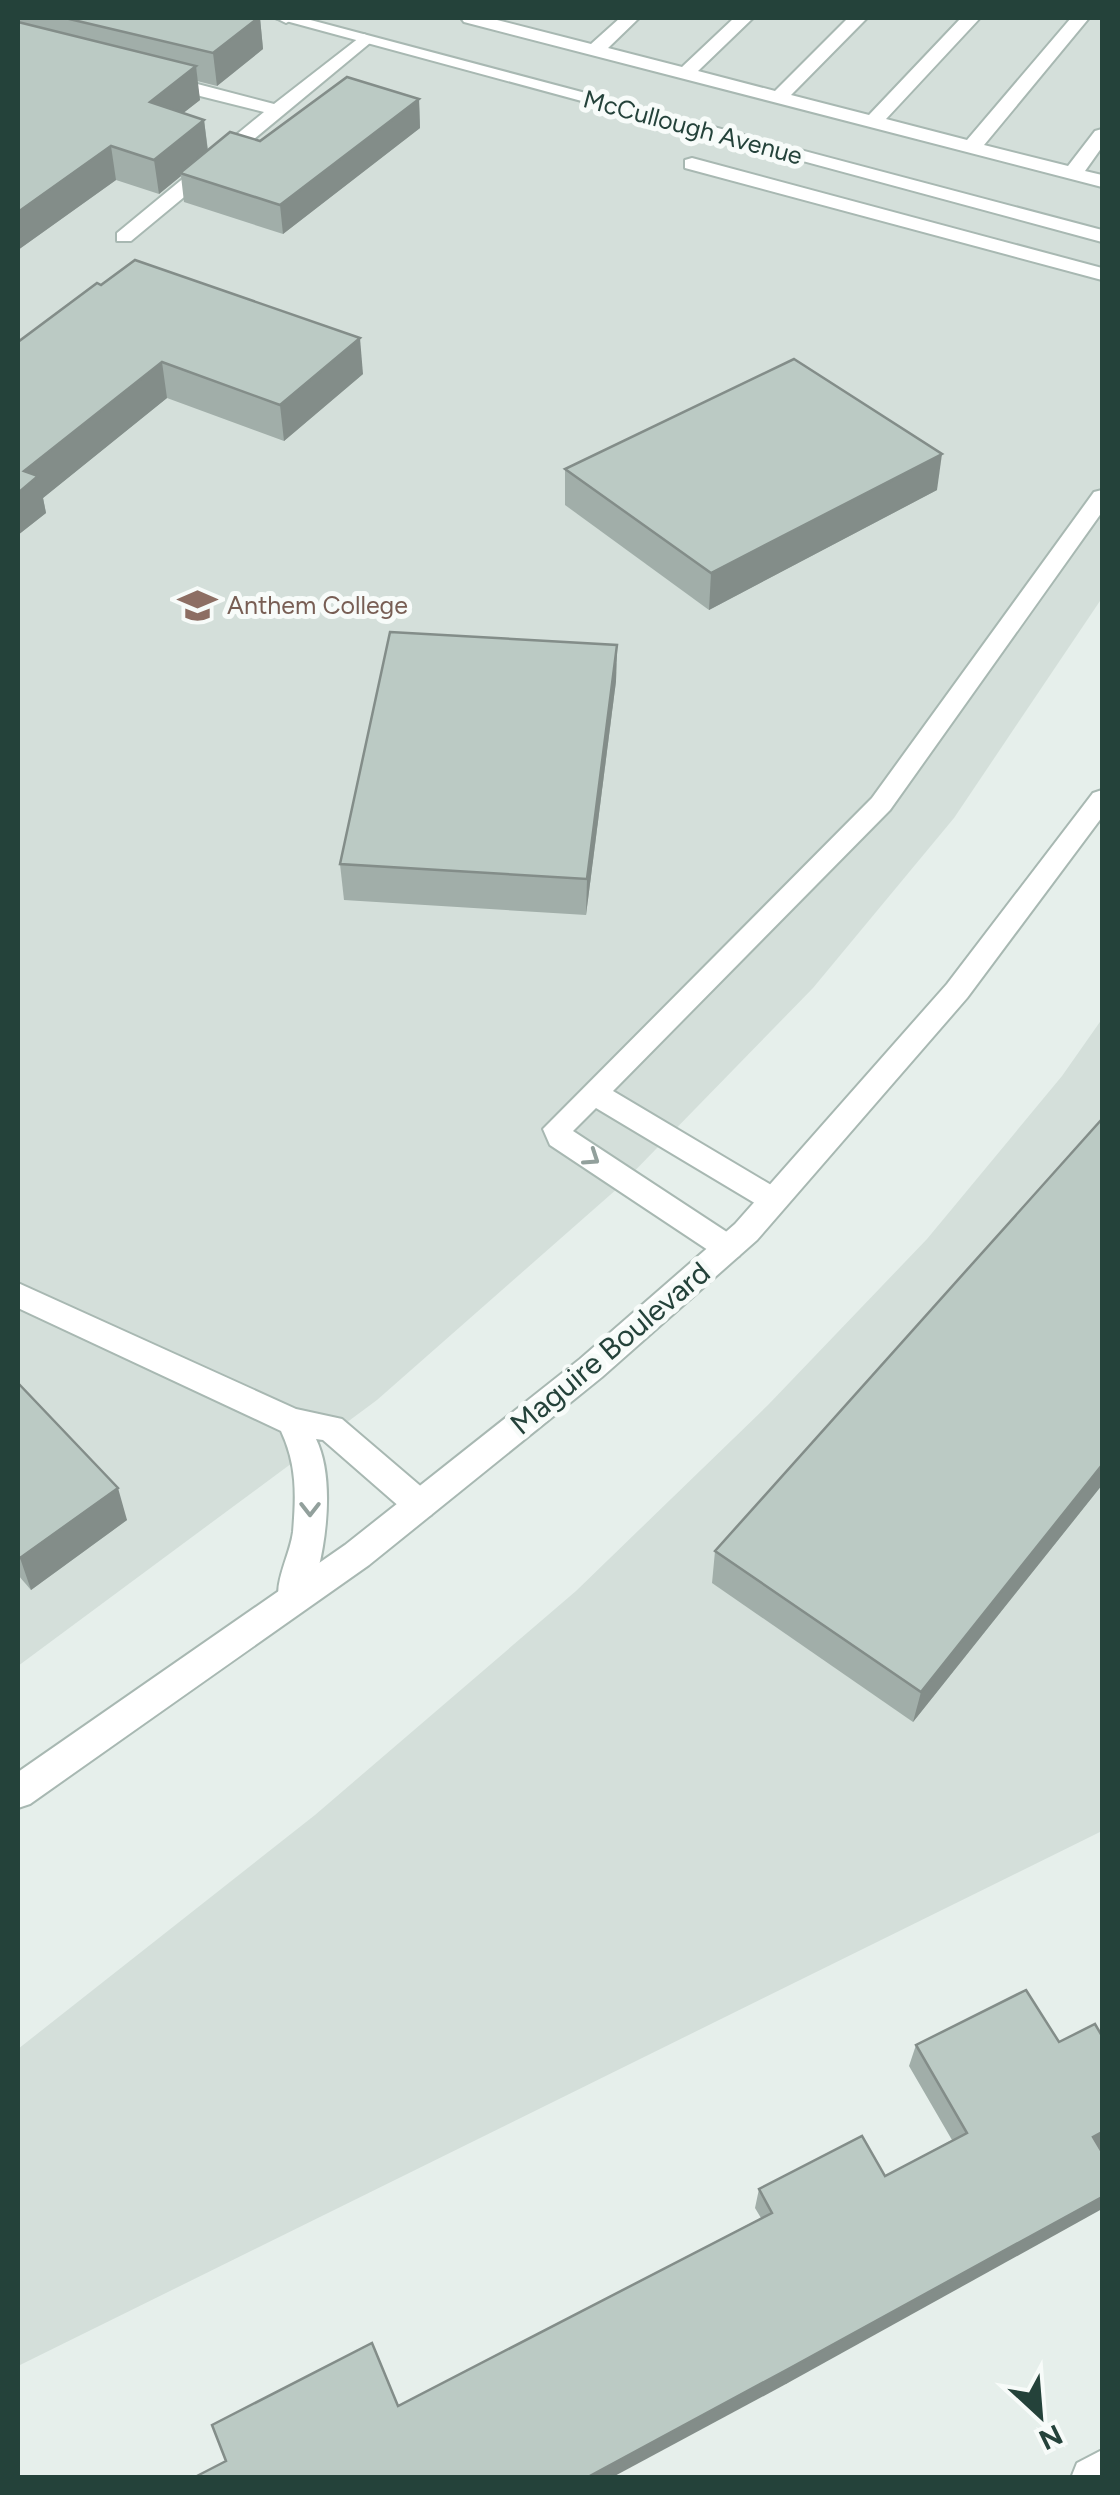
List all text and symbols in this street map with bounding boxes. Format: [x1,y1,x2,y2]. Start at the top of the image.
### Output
street label: McCullough Avenue [580,83,806,171]
school or university icon: Anthem College [176,584,218,626]
place label: Anthem College [227,590,408,620]
one-way arrow [581,1145,599,1164]
street label: Maguire Boulevard [503,1254,717,1442]
one-way arrow [299,1501,320,1517]
north arrow [990,2365,1090,2465]
text: N [1034,2417,1068,2457]

